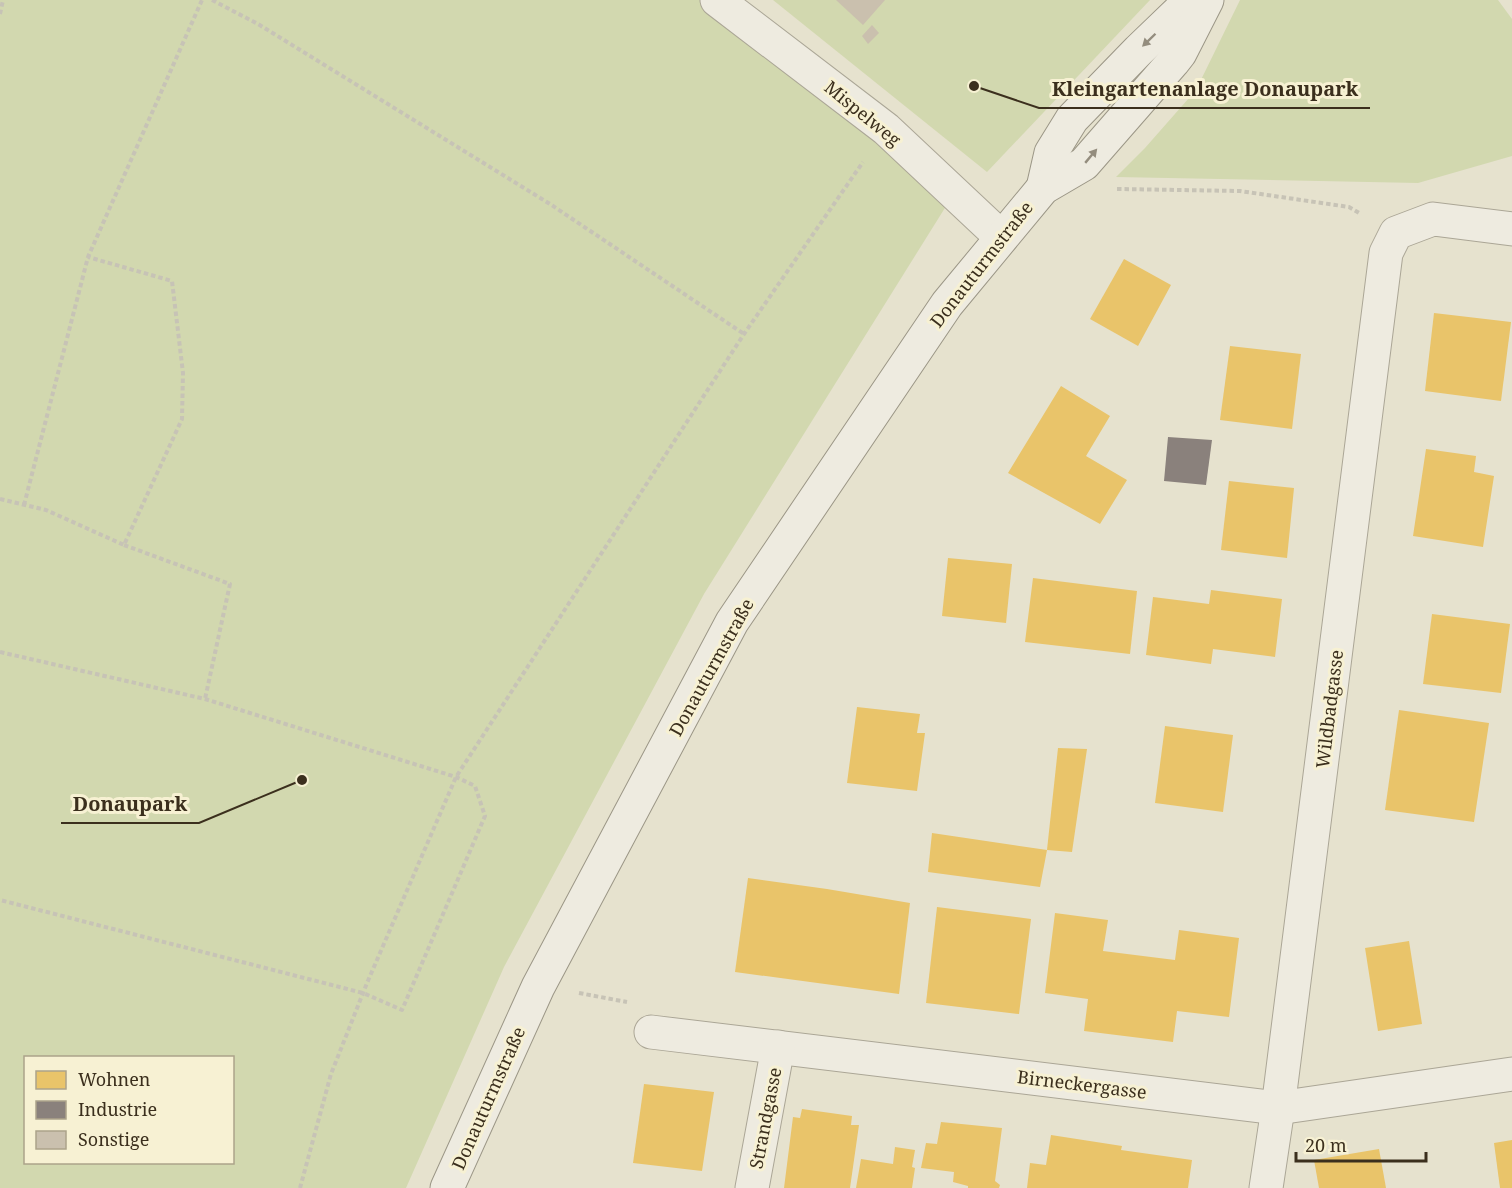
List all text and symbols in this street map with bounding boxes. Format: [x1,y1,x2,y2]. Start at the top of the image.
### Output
one-way arrow [1142,33,1156,47]
callout: Kleingartenanlage Donaupark [1039,70,1370,108]
street label: Mispelweg [820,75,906,151]
text: Kleingartenanlage Donaupark [1052,75,1359,102]
one-way arrow [1084,149,1097,164]
street label: Donauturmstraße [924,196,1038,332]
street label: Donauturmstraße [663,594,759,740]
street label: Wildbadgasse [1310,648,1348,770]
callout: Donaupark [61,785,199,823]
text: Donaupark [73,790,187,817]
street label: Donauturmstraße [446,1023,530,1173]
legend [24,1056,234,1164]
street label: Birneckergasse [1016,1064,1148,1104]
street label: Strandgasse [743,1065,787,1171]
text: Wohnen [78,1067,151,1091]
text: Industrie [78,1097,157,1121]
scale bar [1296,1125,1426,1163]
text: Sonstige [78,1127,149,1151]
text: 20 m [1305,1133,1347,1157]

